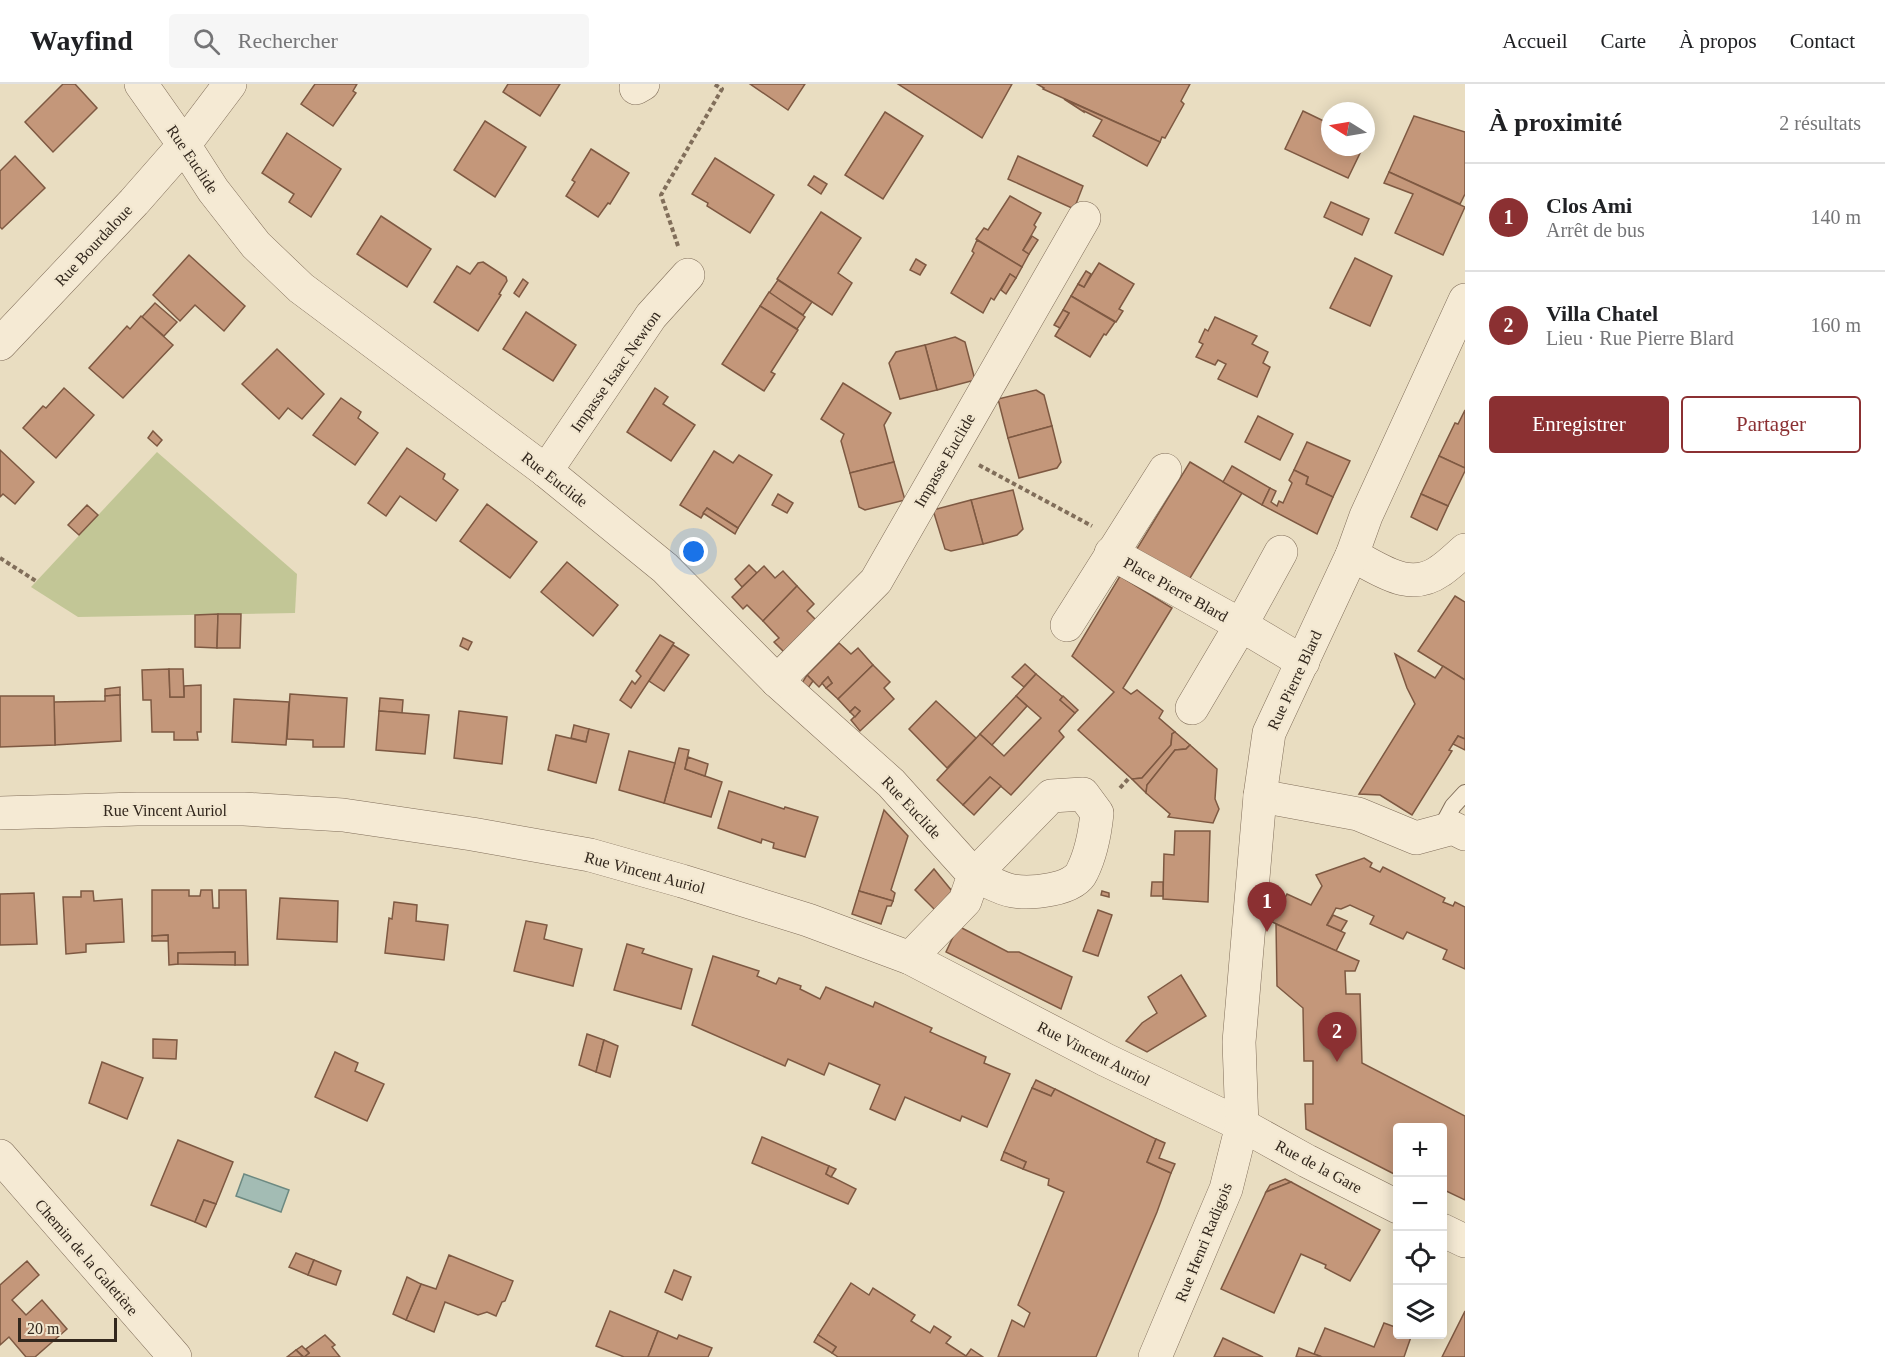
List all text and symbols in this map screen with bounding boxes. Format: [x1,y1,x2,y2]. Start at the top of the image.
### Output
search box [169,14,589,68]
text: Wayfind [30,25,133,56]
icon: search [190,25,223,58]
text: Rechercher [238,28,338,53]
text: Accueil [1502,29,1568,53]
text: Carte [1601,29,1646,53]
text: À propos [1679,29,1757,53]
text: Contact [1790,29,1855,53]
north arrow [1321,102,1375,156]
text: À proximité [1489,108,1622,137]
text: 2 résultats [1779,112,1861,134]
street label: Rue Euclide [164,122,222,197]
text: Clos Ami [1546,193,1632,218]
street label: Rue Bourdaloue [52,201,135,289]
text: 1 [1504,206,1514,228]
text: 140 m [1810,206,1861,228]
text: Arrêt de bus [1546,219,1645,241]
text: Villa Chatel [1546,301,1658,326]
street label: Impasse Isaac Newton [567,307,664,436]
text: 2 [1504,314,1514,336]
text: 160 m [1810,314,1861,336]
text: Lieu · Rue Pierre Blard [1546,327,1734,349]
button: Enregistrer [1489,396,1669,453]
button: Partager [1681,396,1861,453]
street label: Impasse Euclide [911,410,979,511]
street label: Rue Euclide [518,448,591,510]
your location [679,537,708,566]
street label: Place Pierre Blard [1121,554,1231,625]
street label: Rue Pierre Blard [1264,628,1325,733]
street label: Rue Euclide [879,773,945,842]
street label: Rue Vincent Auriol [103,802,228,819]
street label: Rue Vincent Auriol [583,848,708,897]
pin: 1 [1248,882,1286,932]
pin: 2 [1318,1012,1356,1062]
street label: Rue Vincent Auriol [1035,1018,1153,1089]
map controls [1393,1123,1447,1339]
button: + [1393,1123,1447,1177]
street label: Rue de la Gare [1273,1137,1365,1196]
button: − [1393,1177,1447,1231]
street label: Rue Henri Radigois [1172,1180,1236,1305]
street label: Chemin de la Galetière [32,1196,142,1319]
button: locate [1393,1231,1447,1285]
button: layers [1393,1285,1447,1339]
scale bar [18,1315,117,1342]
text: 20 m [27,1320,59,1337]

